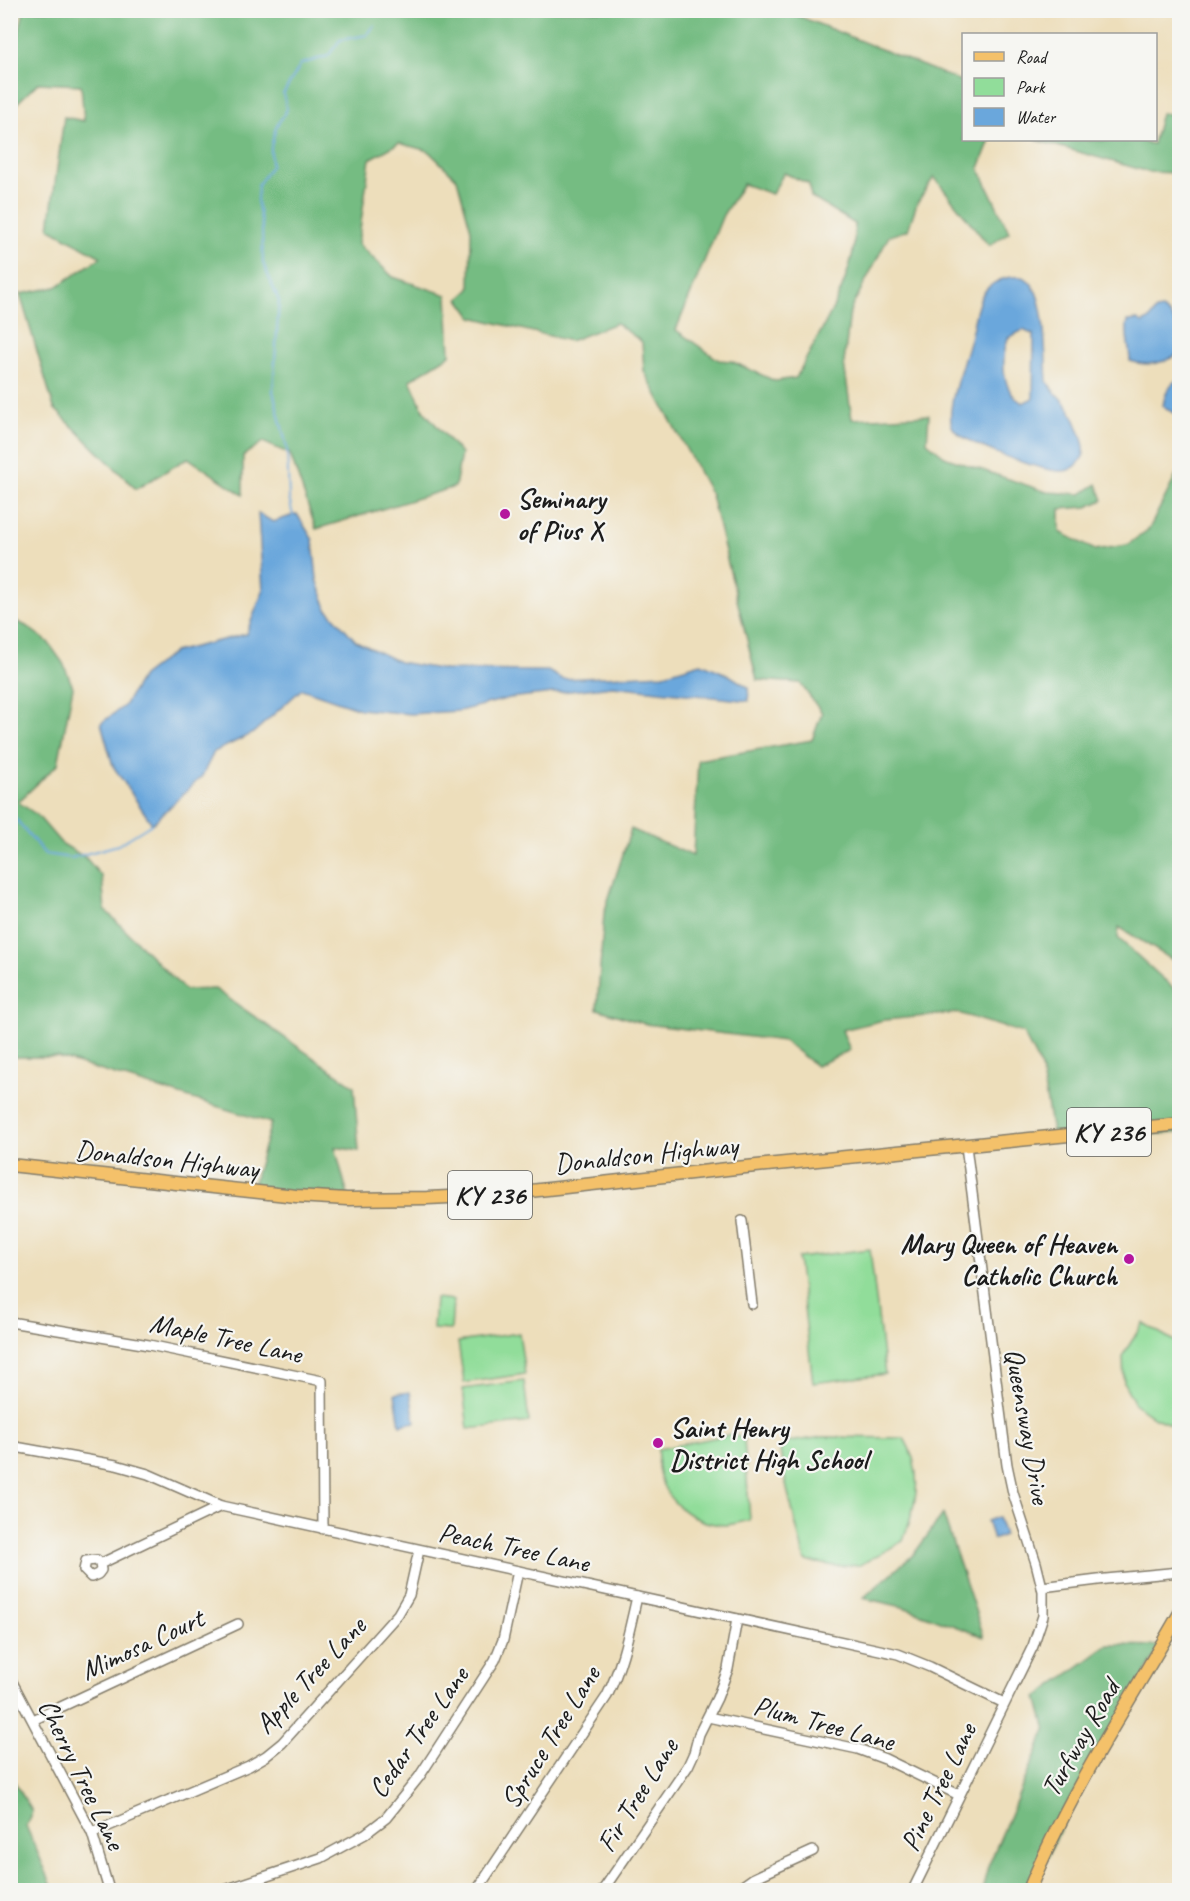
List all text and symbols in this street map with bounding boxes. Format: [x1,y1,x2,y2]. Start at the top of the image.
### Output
legend [962,33,1157,141]
text: Road [1016,46,1049,68]
text: Park [1016,76,1046,98]
text: Water [1016,106,1057,128]
place label: Seminary of Pius X [517,481,608,548]
marker: Seminary of Pius X [498,507,512,521]
road number: KY 236 [1067,1108,1151,1156]
street label: Donaldson Highway [553,1127,742,1181]
street label: Donaldson Highway [74,1132,263,1186]
road number: KY 236 [448,1171,532,1219]
place label: Mary Queen of Heaven Catholic Church [901,1226,1119,1293]
marker: Mary Queen of Heaven Catholic Church [1122,1252,1136,1266]
street label: Maple Tree Lane [147,1305,307,1372]
street label: Queensway Drive [997,1346,1059,1508]
place label: Saint Henry District High School [670,1410,873,1477]
marker: Saint Henry District High School [651,1436,665,1450]
street label: Peach Tree Lane [436,1514,594,1580]
street label: Mimosa Court [75,1599,212,1688]
street label: Apple Tree Lane [247,1608,374,1741]
street label: Cedar Tree Lane [360,1658,477,1804]
street label: Spruce Tree Lane [492,1658,609,1815]
street label: Turfway Road [1033,1670,1129,1803]
street label: Plum Tree Lane [750,1687,900,1759]
street label: Cherry Tree Lane [30,1693,134,1857]
street label: Pine Tree Lane [892,1715,985,1857]
street label: Fir Tree Lane [588,1730,687,1858]

